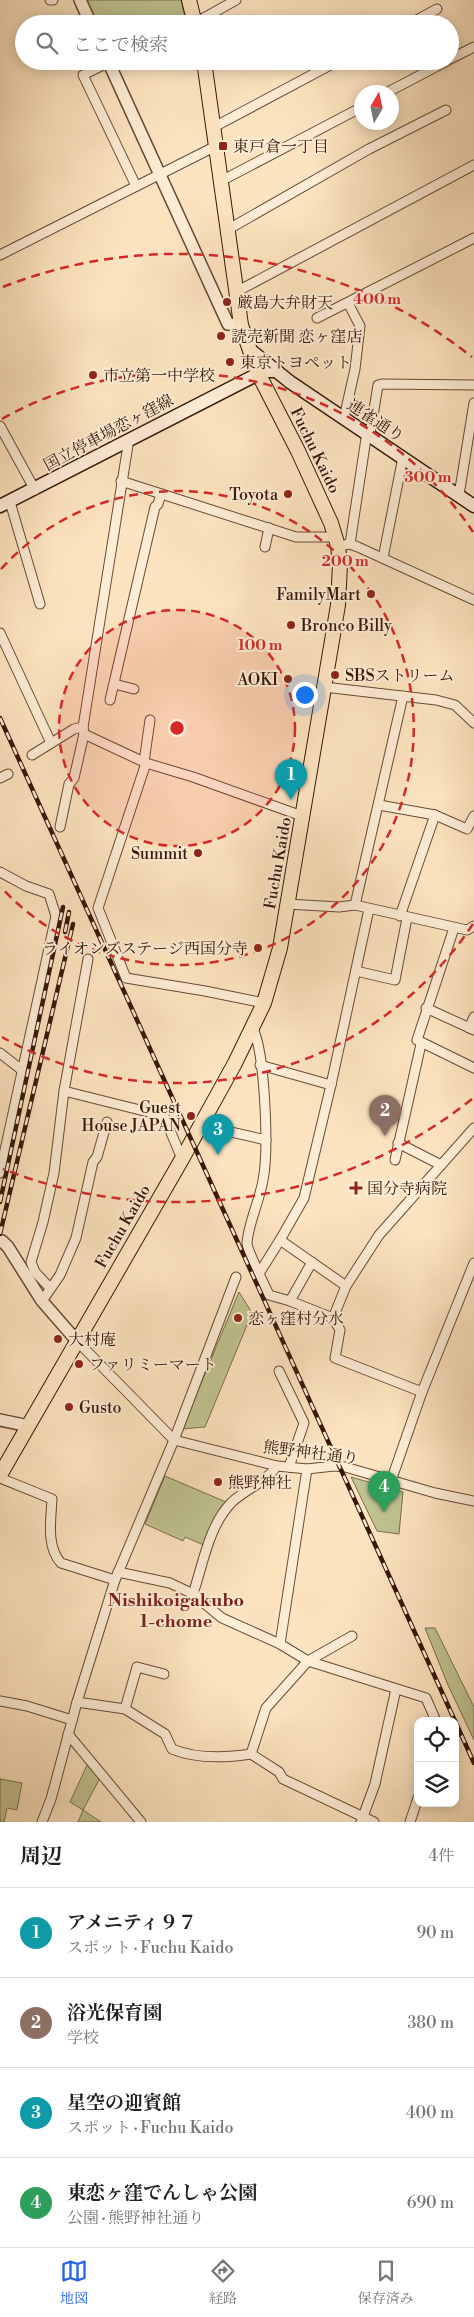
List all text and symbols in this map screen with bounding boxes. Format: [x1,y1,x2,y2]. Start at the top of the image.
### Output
search box [15,15,459,70]
icon: search [33,29,61,57]
text: ここで検索 [73,33,168,57]
north arrow [354,85,399,130]
place label: 東戸倉一丁目 [233,137,329,157]
marker: 東戸倉一丁目 [217,140,229,152]
text: 400 m [353,290,401,309]
place label: 厳島大弁財天 [237,293,333,313]
marker: 厳島大弁財天 [221,296,233,308]
place label: 読売新聞 恋ヶ窪店 [231,327,362,347]
marker: 読売新聞 恋ヶ窪店 [215,330,227,342]
place label: 東京トヨペット [240,353,352,373]
marker: 東京トヨペット [224,356,236,368]
place label: 市立第一中学校 [103,366,215,386]
marker: 市立第一中学校 [87,369,99,381]
street label: 国立停車場恋ヶ窪線 [40,390,177,476]
street label: 連雀通り [343,395,408,447]
street label: Fuchu Kaido [286,404,345,497]
text: 300 m [405,468,452,487]
place label: Toyota [229,485,279,505]
marker: Toyota [282,488,294,500]
text: 200 m [321,552,369,571]
place label: FamilyMart [276,585,361,605]
marker: FamilyMart [365,588,377,600]
place label: Bronco Billy [300,616,392,636]
marker: Bronco Billy [285,619,297,631]
text: 100 m [238,636,283,655]
place label: SBSストリーム [345,666,455,686]
marker: SBSストリーム [329,669,341,681]
place label: AOKI [237,670,278,690]
marker: AOKI [282,673,294,685]
your location [292,682,318,708]
centre of rings [168,719,186,737]
pin: 1 [275,759,307,800]
street label: Fuchu Kaido [260,816,296,911]
place label: Summit [131,844,188,864]
marker: Summit [192,847,204,859]
place label: ライオンズステージ西国分寺 [42,939,248,959]
marker: ライオンズステージ西国分寺 [252,942,264,954]
pin: 2 [369,1095,401,1136]
place label: Guest House JAPAN [82,1098,181,1136]
marker: Guest House JAPAN [185,1110,197,1122]
pin: 3 [202,1114,234,1155]
place label: 国分寺病院 [367,1179,447,1199]
street label: Fuchu Kaido [91,1181,155,1272]
marker: 国分寺病院 [349,1181,363,1195]
place label: 恋ヶ窪村分水 [248,1309,344,1329]
marker: 恋ヶ窪村分水 [232,1312,244,1324]
place label: 大村庵 [68,1330,116,1350]
marker: 大村庵 [52,1333,64,1345]
place label: ファリミーマート [89,1355,217,1375]
marker: ファリミーマート [73,1358,85,1370]
place label: Gusto [79,1398,122,1418]
marker: Gusto [63,1401,75,1413]
street label: 熊野神社通り [262,1437,360,1469]
pin: 4 [368,1471,400,1512]
place label: 熊野神社 [228,1473,292,1493]
marker: 熊野神社 [212,1476,224,1488]
district label: Nishikoigakubo 1-chome [108,1589,244,1633]
map controls [414,1717,459,1807]
button: locate [414,1717,459,1762]
button: layers [414,1762,459,1807]
text: 周辺 [20,1844,62,1870]
text: 4件 [428,1846,454,1866]
text: アメニティ９７ [67,1911,197,1935]
text: 1 [32,1923,40,1943]
text: 90 m [416,1923,454,1943]
text: スポット · Fuchu Kaido [67,1938,233,1958]
text: 浴光保育園 [67,2001,162,2025]
text: 2 [31,2013,41,2033]
text: 380 m [407,2013,454,2033]
text: 学校 [67,2028,99,2048]
text: 星空の迎賓館 [67,2091,181,2115]
text: 3 [31,2103,41,2123]
text: 400 m [406,2103,454,2123]
text: スポット · Fuchu Kaido [67,2118,233,2138]
text: 東恋ヶ窪でんしゃ公園 [67,2181,257,2205]
text: 4 [31,2193,41,2213]
text: 690 m [407,2193,454,2213]
text: 公園 · 熊野神社通り [67,2208,204,2228]
tab: 地図 [60,2257,88,2308]
tab: 経路 [209,2257,237,2308]
tab: 保存済み [358,2257,414,2308]

